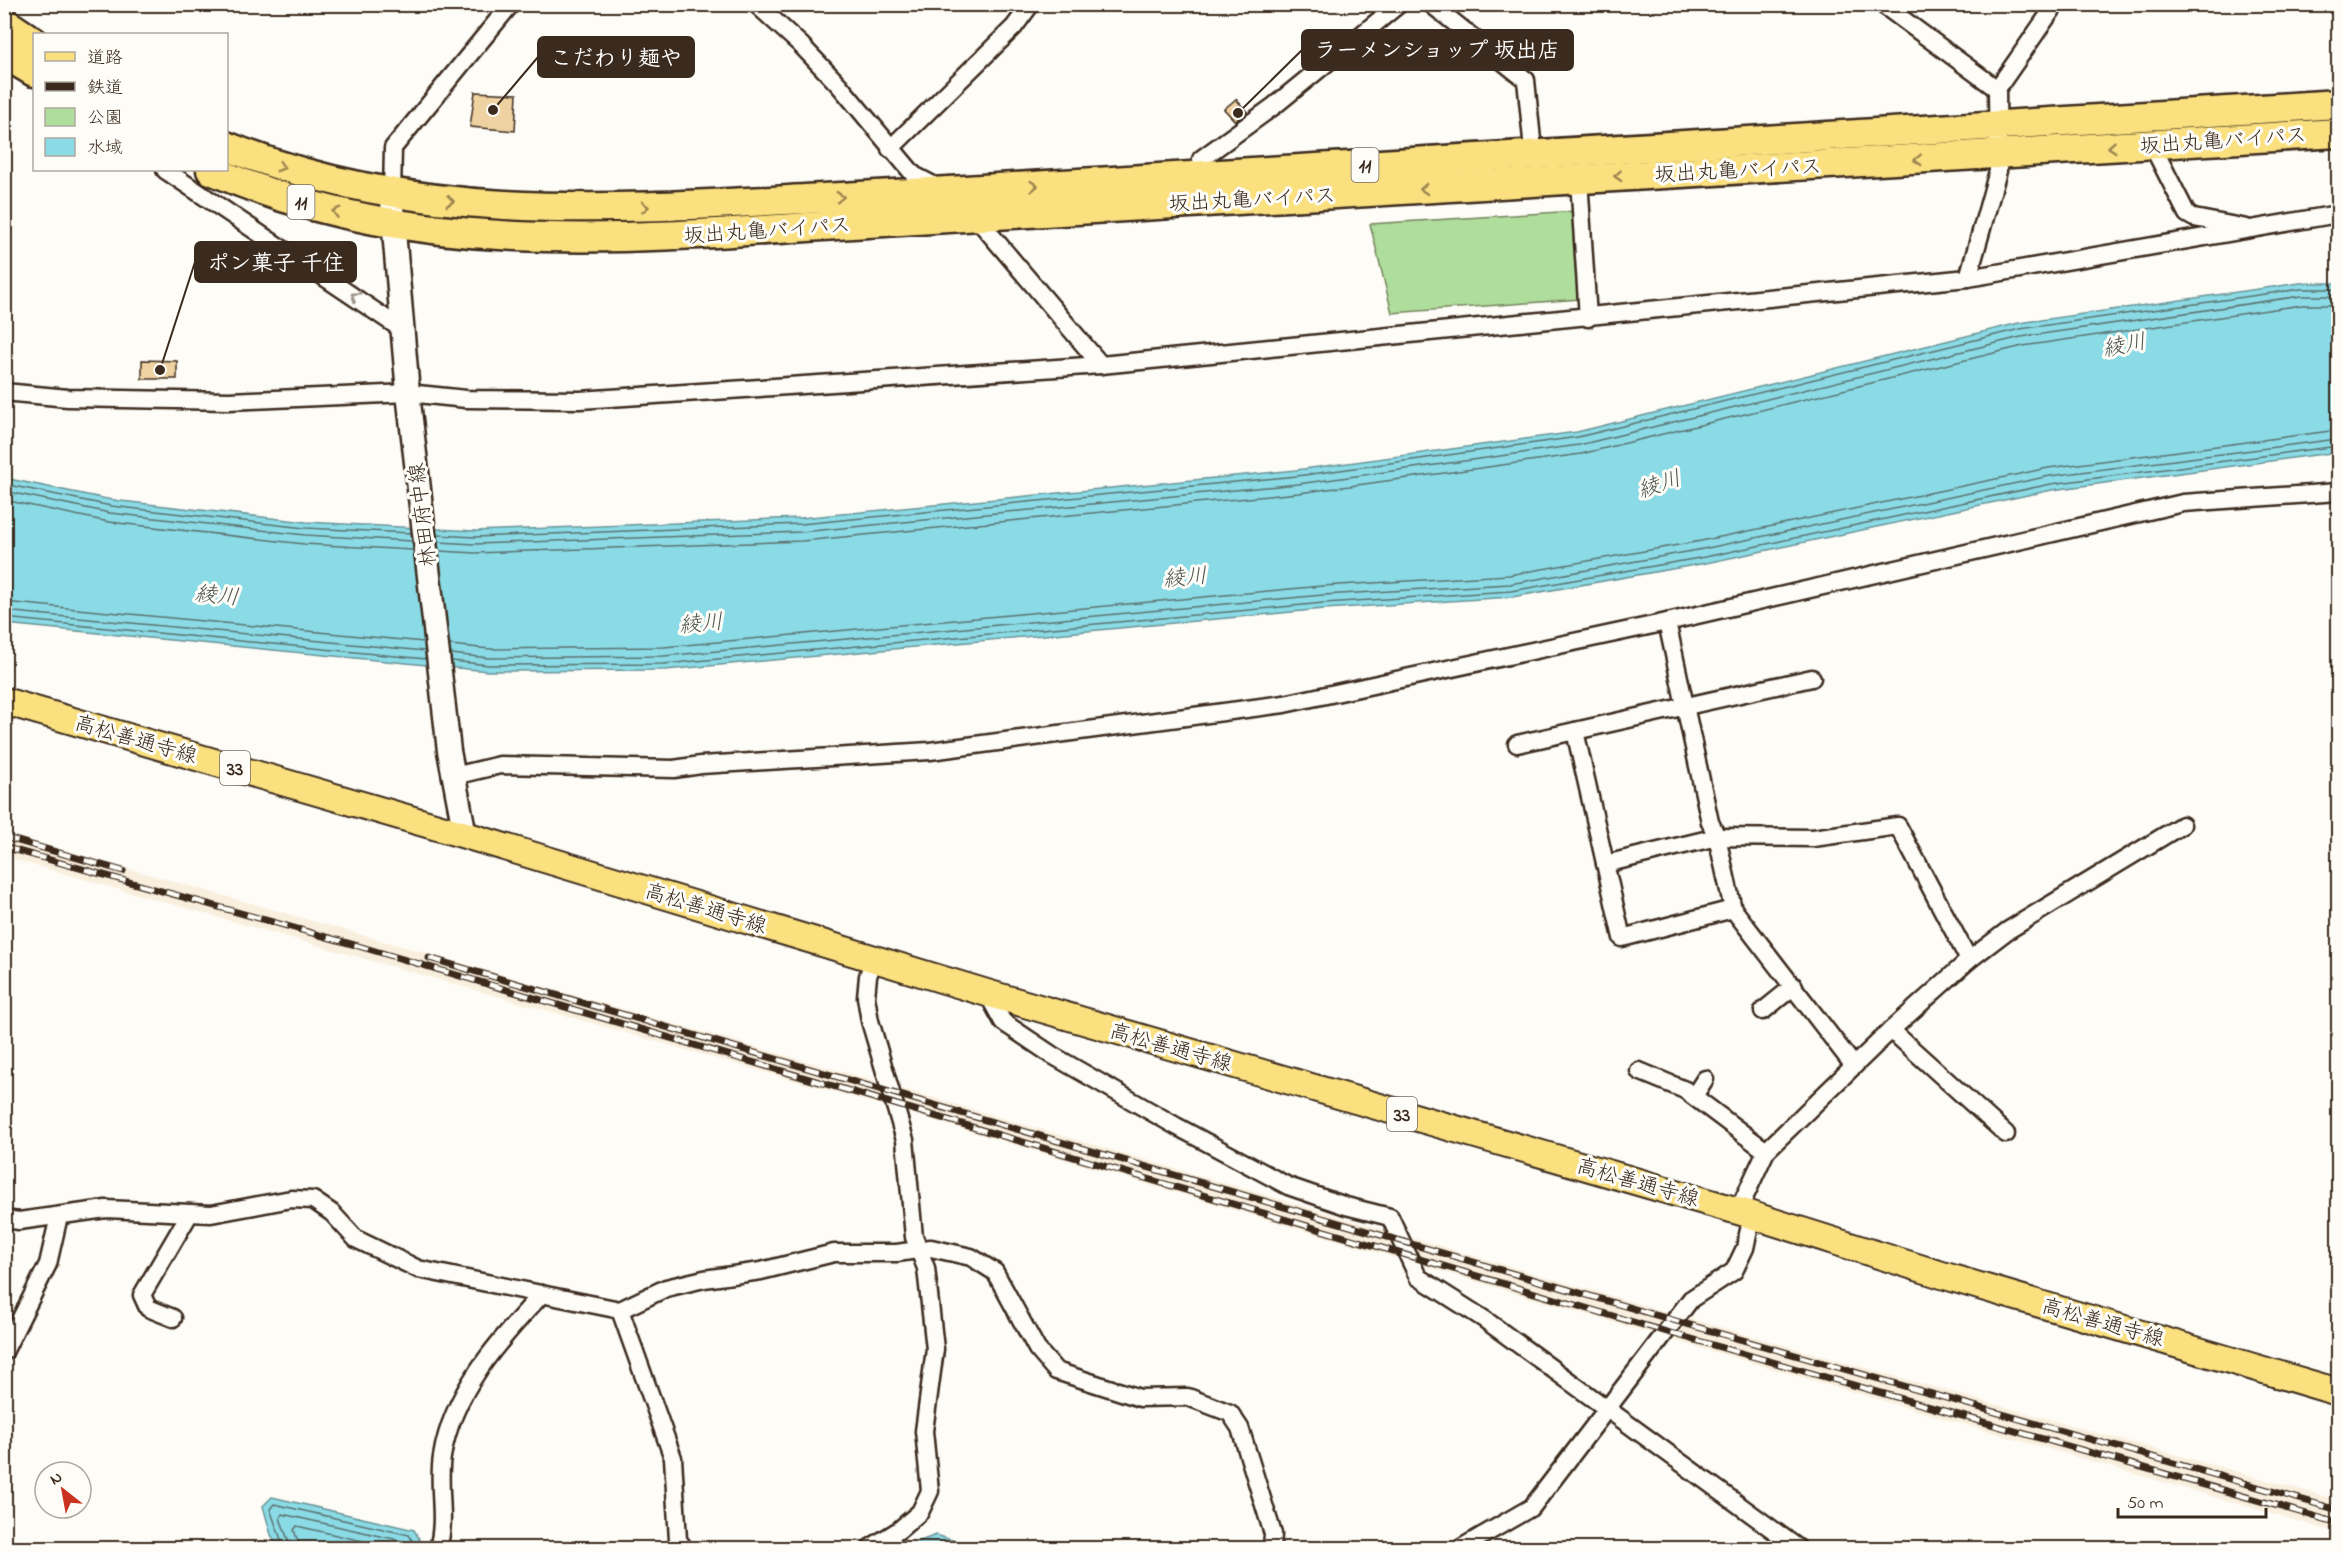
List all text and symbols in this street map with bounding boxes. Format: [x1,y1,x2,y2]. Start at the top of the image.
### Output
callout: ラーメンショップ 坂出店 [1302,30,1573,70]
legend [33,33,228,171]
text: ラーメンショップ 坂出店 [1314,36,1560,68]
callout: こだわり麺や [538,37,694,77]
text: こだわり麺や [550,44,682,76]
text: 道路 [87,46,123,72]
text: 鉄道 [87,76,123,102]
text: 公園 [87,106,123,132]
street label: 坂出丸亀バイパス [2139,121,2308,163]
text: 水域 [87,136,123,162]
one-way arrow [2108,141,2117,154]
road number: 11 [1352,148,1378,182]
street label: 坂出丸亀バイパス [1654,153,1823,191]
one-way arrow [1913,153,1922,166]
one-way arrow [275,160,286,172]
one-way arrow [1614,170,1623,183]
one-way arrow [1030,179,1039,192]
street label: 坂出丸亀バイパス [1168,182,1337,220]
one-way arrow [1419,182,1428,195]
road number: 11 [288,185,314,219]
one-way arrow [835,191,844,204]
one-way arrow [446,195,455,207]
one-way arrow [640,201,649,213]
one-way arrow [331,207,342,219]
street label: 坂出丸亀バイパス [683,211,852,253]
callout: ポン菓子 千住 [195,242,356,282]
text: ポン菓子 千住 [207,249,345,281]
one-way arrow [351,293,362,304]
water label: 綾川 [2100,327,2149,367]
street label: 林田府中線 [403,461,445,569]
water label: 綾川 [1634,464,1686,508]
water label: 綾川 [1162,561,1209,597]
water label: 綾川 [193,579,240,615]
water label: 綾川 [678,607,725,643]
street label: 高松善通寺線 [71,709,200,773]
road number: 33 [220,751,250,785]
street label: 高松善通寺線 [641,877,770,943]
street label: 高松善通寺線 [1106,1017,1235,1081]
road number: 33 [1387,1097,1417,1131]
street label: 高松善通寺線 [1573,1152,1702,1216]
street label: 高松善通寺線 [2038,1292,2167,1356]
north arrow [33,1460,93,1520]
text: N [45,1466,67,1492]
scale bar [2118,1481,2266,1519]
text: 50 m [2127,1491,2164,1517]

